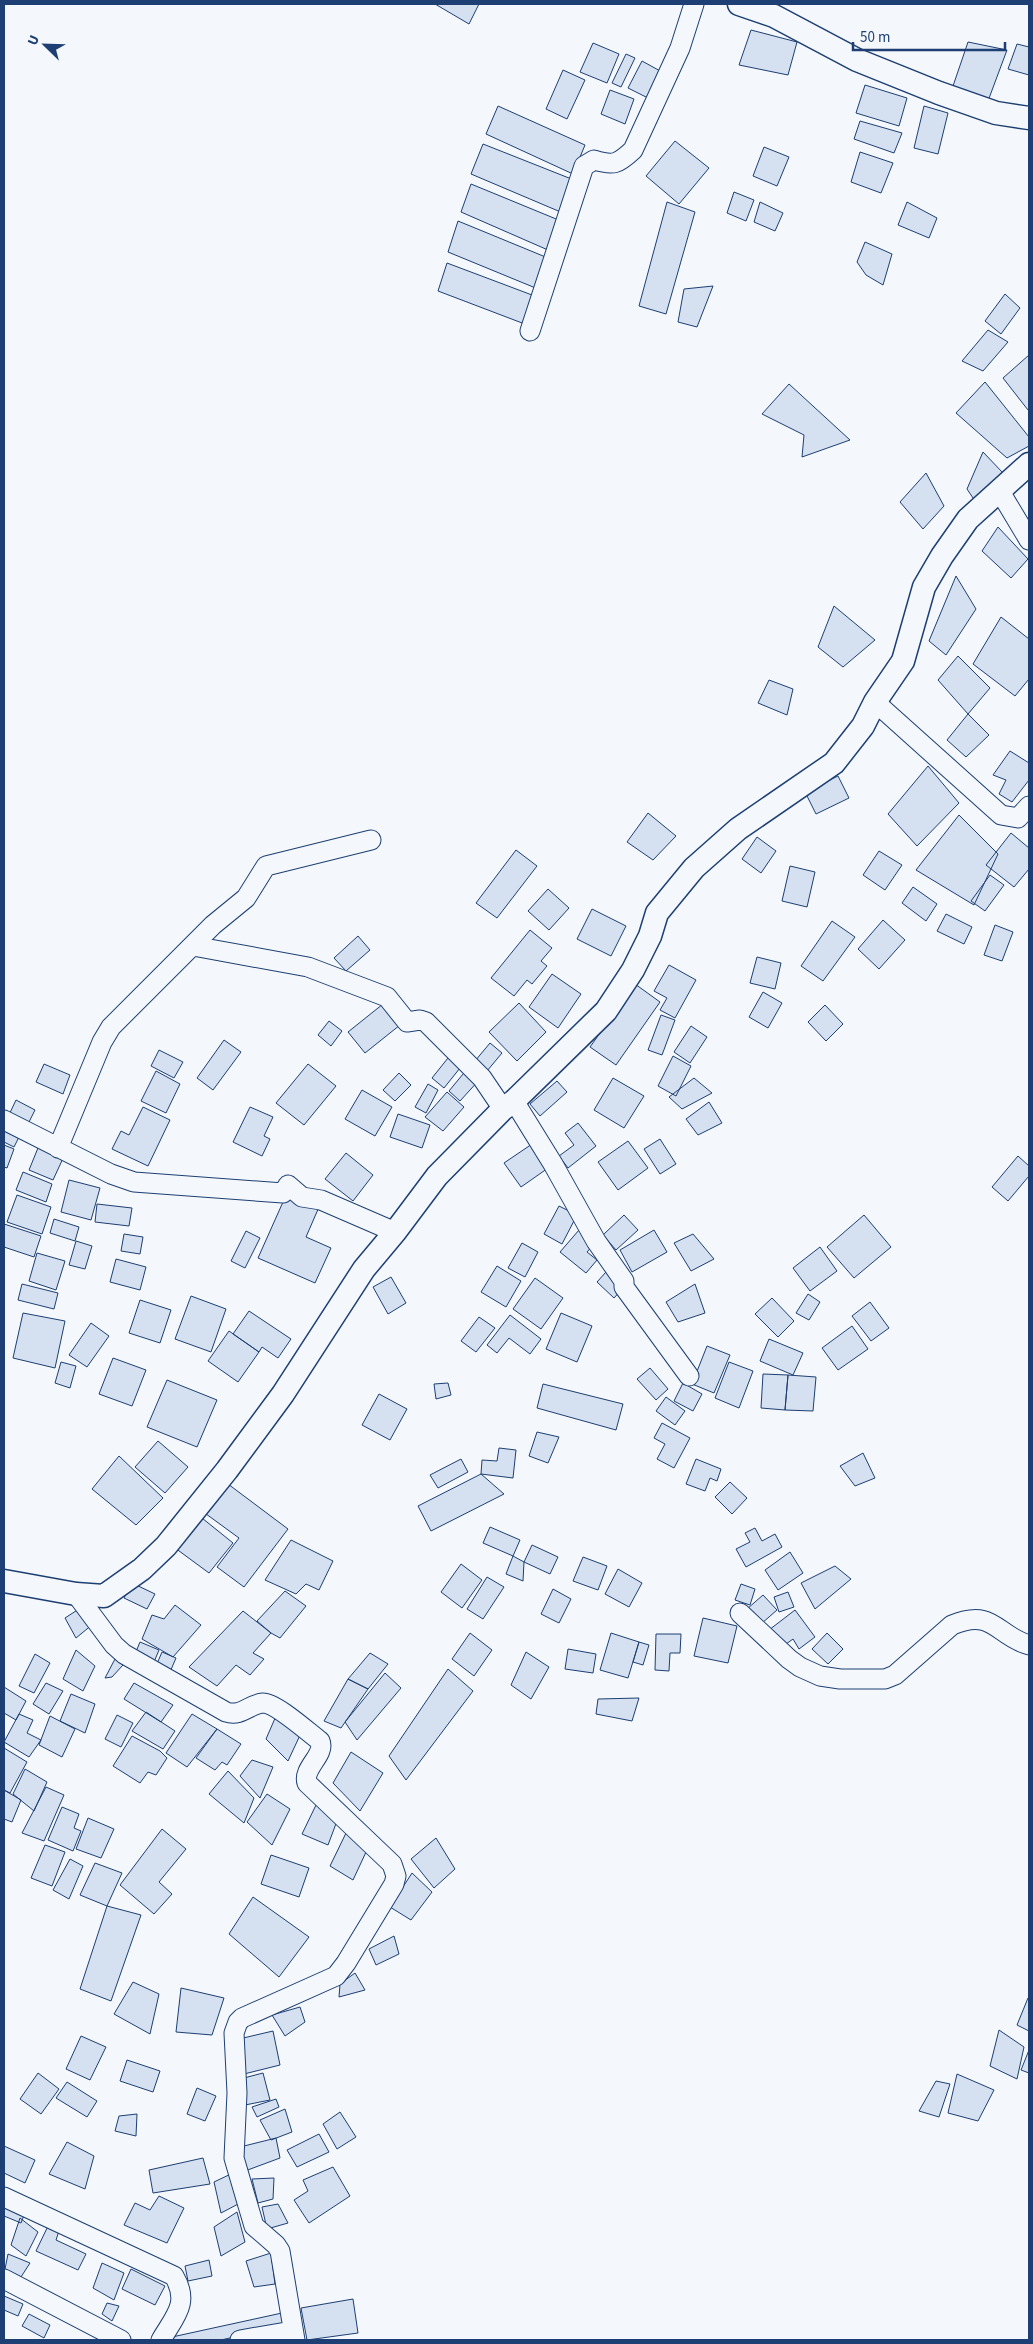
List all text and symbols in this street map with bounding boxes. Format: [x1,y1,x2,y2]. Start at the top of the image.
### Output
north arrow [20,20,70,70]
scale bar [853,20,1006,52]
text: 50 m [860,27,890,48]
text: U [23,32,45,49]

